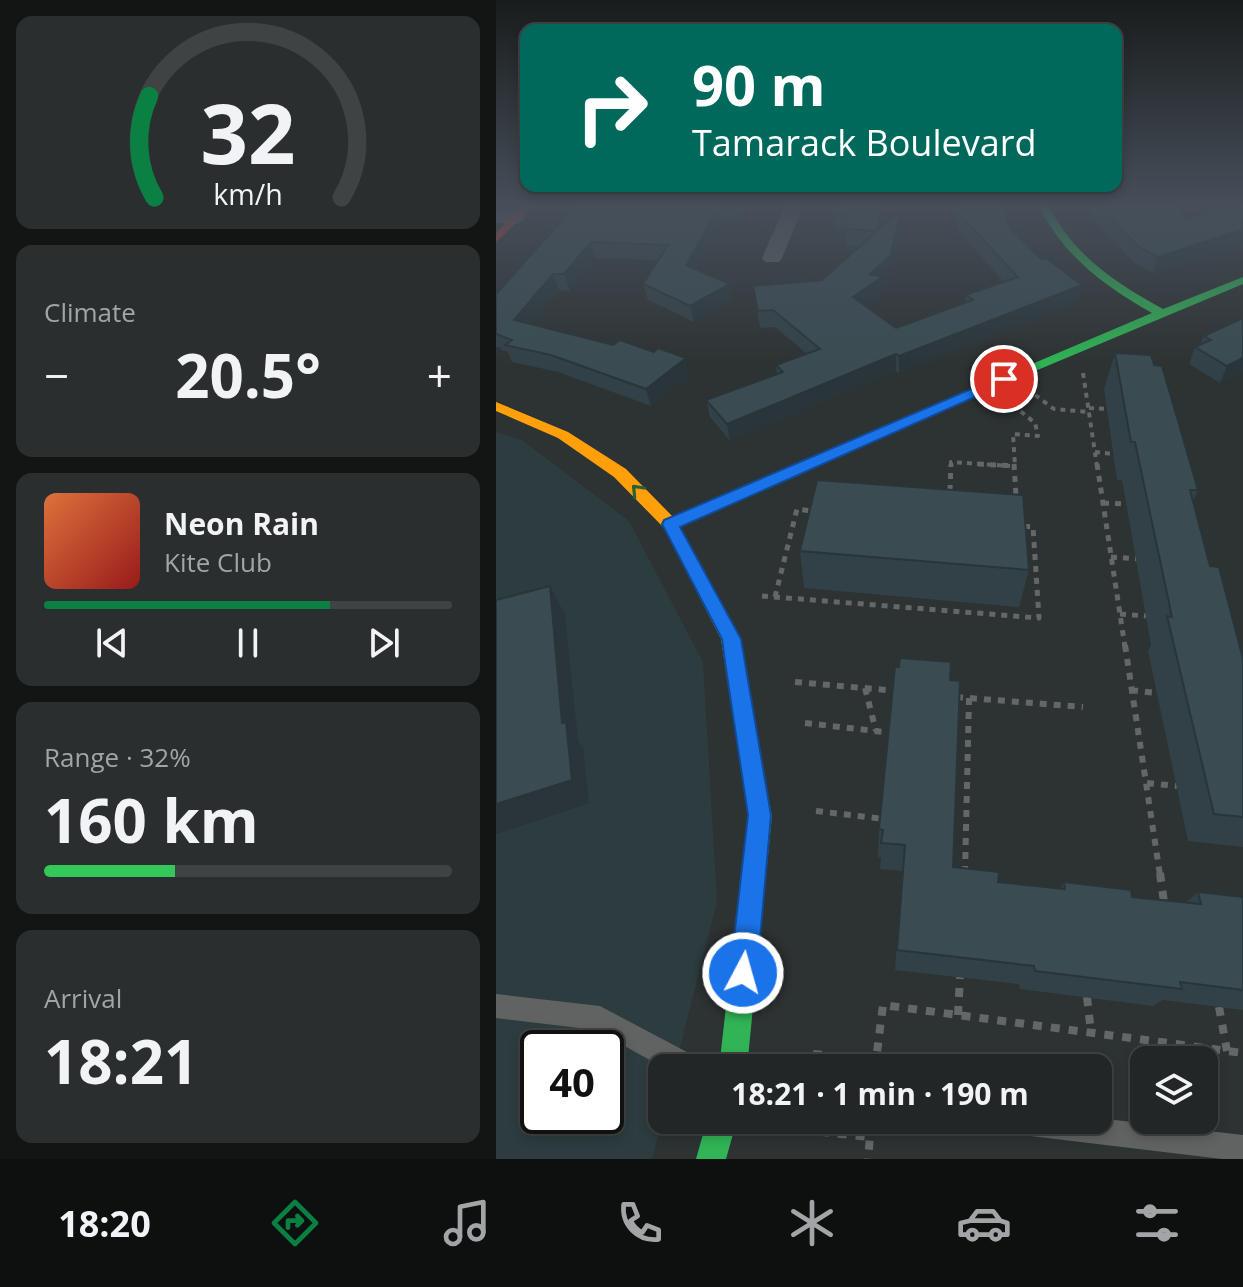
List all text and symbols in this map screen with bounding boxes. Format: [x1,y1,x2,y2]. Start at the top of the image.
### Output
text: 90 m [692,46,826,122]
icon: right [560,56,664,160]
text: 32 [200,75,296,188]
text: Tamarack Boulevard [692,118,1036,167]
text: km/h [213,174,283,213]
text: Climate [44,294,136,330]
text: 20.5° [175,334,321,416]
text: − [44,345,69,405]
text: + [427,345,452,405]
pin [970,345,1038,413]
icon: arrive [982,357,1026,401]
one-way arrow [632,485,646,499]
text: Neon Rain [164,503,319,544]
text: Kite Club [164,544,272,580]
icon: previous [90,621,134,665]
icon: pause [226,621,270,665]
icon: next [362,621,406,665]
text: Range · 32% [44,739,191,775]
text: 160 km [44,779,259,861]
position arrow [701,931,785,1015]
text: Arrival [44,980,122,1016]
text: 18:21 [44,1020,198,1102]
speed limit sign: 40 [520,1030,624,1134]
map controls [1130,1046,1218,1134]
button: layers [1130,1046,1218,1134]
text: 18:21 · 1 min · 190 m [731,1073,1029,1114]
icon: directions [267,1195,323,1251]
icon: music [439,1195,495,1251]
icon: phone [612,1195,668,1251]
icon: climate [784,1195,840,1251]
icon: car [956,1195,1012,1251]
icon: filters [1129,1195,1185,1251]
text: 18:20 [58,1199,151,1248]

